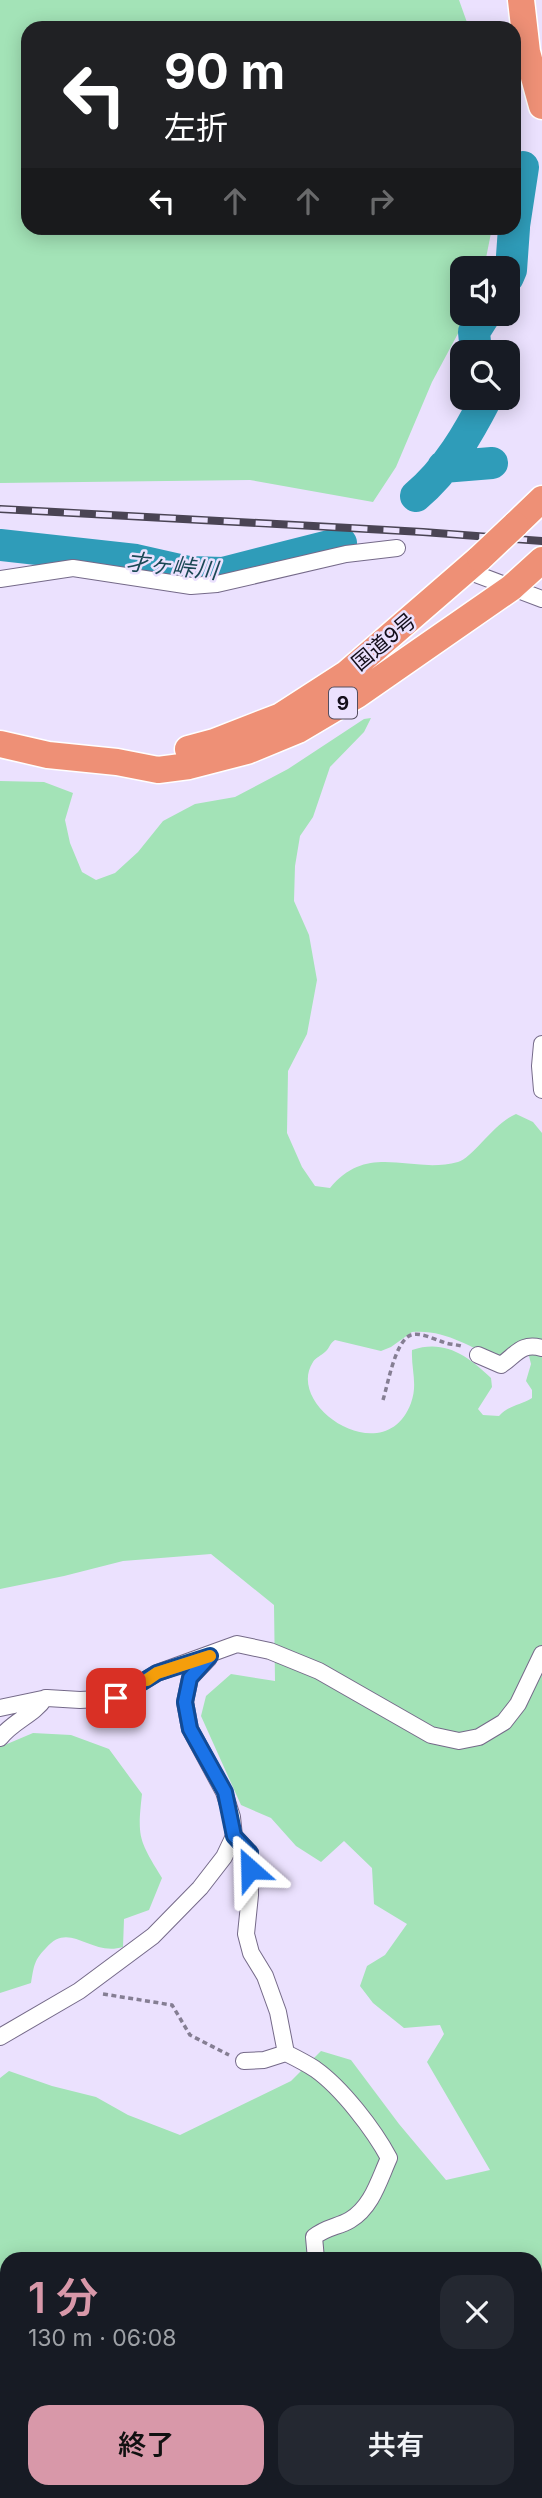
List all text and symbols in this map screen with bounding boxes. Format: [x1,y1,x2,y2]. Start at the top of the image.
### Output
text: 90 m [164,42,285,101]
icon: left [49,49,140,140]
text: 左折 [164,108,228,147]
icon: left [143,182,181,220]
icon: ahead [216,182,254,220]
icon: ahead [289,182,327,220]
icon: right [362,182,400,220]
map controls [450,256,520,410]
button: sound [450,256,520,326]
button: search [450,340,520,410]
water label: 才ヶ峠川 [125,547,222,585]
street label: 国道9号 [347,608,421,676]
road number: 9 [329,688,357,718]
pin [86,1668,146,1728]
icon: arrive [97,1679,135,1717]
position arrow [213,1832,287,1906]
text: 1 分 [28,2272,98,2323]
button: close [440,2275,514,2349]
text: 130 m · 06:08 [28,2324,176,2352]
button: 終了 [28,2405,264,2485]
button: 共有 [278,2405,514,2485]

